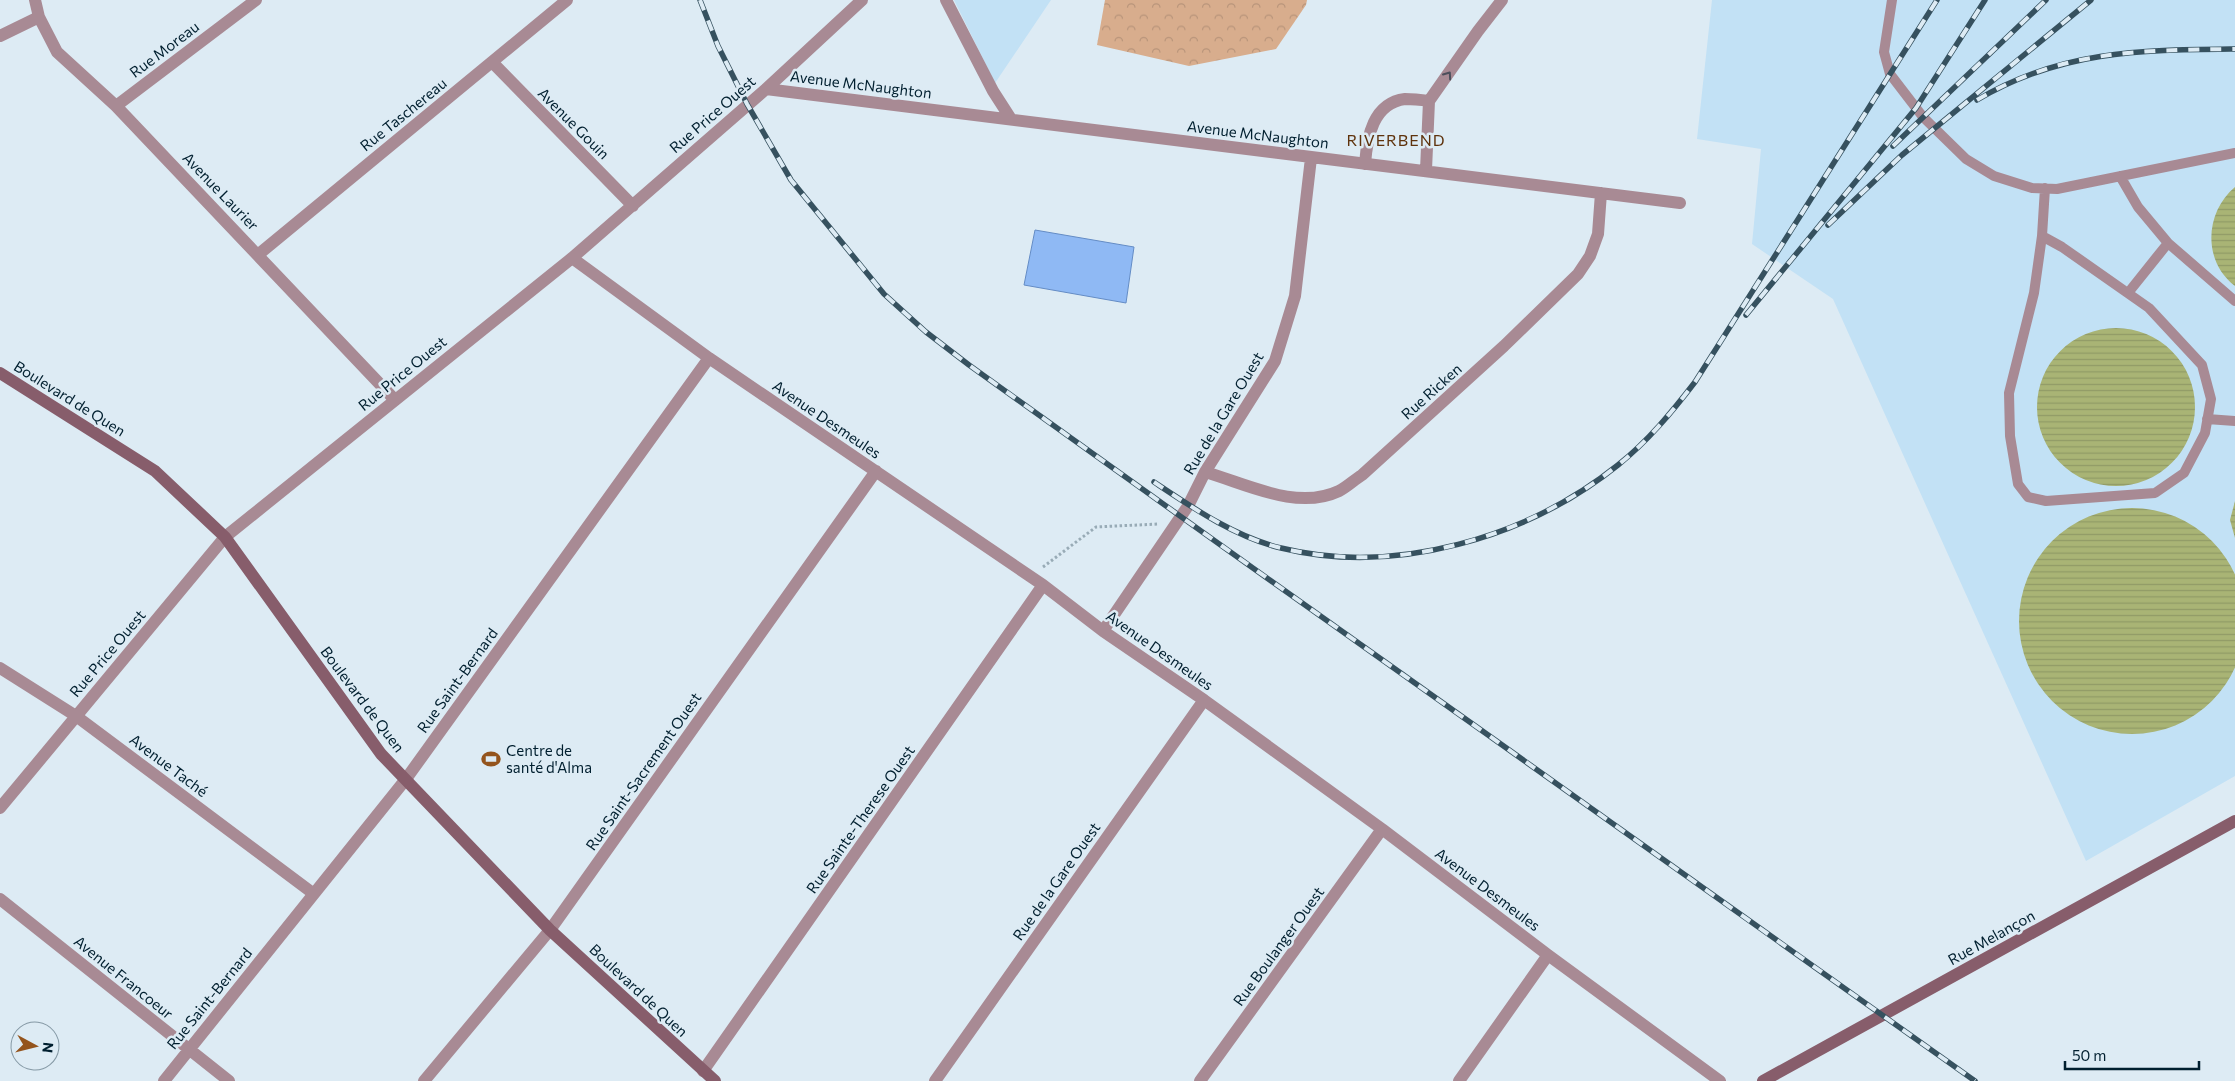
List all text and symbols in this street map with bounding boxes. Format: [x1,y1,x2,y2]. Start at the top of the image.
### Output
street label: Rue Moreau [126,17,202,81]
street label: Avenue McNaughton [789,66,933,102]
one-way arrow [1442,71,1451,80]
street label: Rue Price Ouest [665,72,759,156]
street label: Rue Taschereau [356,74,450,154]
street label: Avenue Gouin [535,84,613,162]
street label: Avenue McNaughton [1186,116,1330,152]
district label: RIVERBEND [1346,130,1446,149]
street label: Avenue Laurier [179,148,263,234]
street label: Rue Price Ouest [354,332,450,414]
street label: Rue de la Gare Ouest [1179,348,1267,478]
street label: Boulevard de Quen [11,357,129,439]
street label: Rue Ricken [1397,359,1465,423]
street label: Avenue Desmeules [769,376,885,462]
street label: Rue Price Ouest [65,606,149,700]
street label: Avenue Desmeules [1103,606,1217,694]
street label: Rue Saint-Bernard [413,624,501,736]
street label: Boulevard de Quen [317,643,409,755]
street label: Rue Saint-Sacrement Ouest [582,689,704,853]
street label: Avenue Taché [126,730,212,800]
place label: Centre de santé d'Alma [506,741,592,776]
street label: Rue Sainte-Therese Ouest [802,742,918,896]
sports icon: Centre de santé d'Alma [480,748,502,770]
street label: Rue de la Gare Ouest [1008,819,1104,943]
street label: Avenue Desmeules [1432,844,1544,934]
street label: Rue Boulanger Ouest [1229,883,1327,1009]
street label: Rue Melançon [1944,906,2038,968]
street label: Avenue Francoeur [71,932,177,1022]
street label: Boulevard de Quen [586,940,692,1040]
street label: Rue Saint-Bernard [163,944,255,1052]
north arrow [10,1021,60,1071]
scale bar [2065,1038,2199,1070]
text: N [39,1041,57,1054]
text: 50 m [2072,1046,2106,1064]

